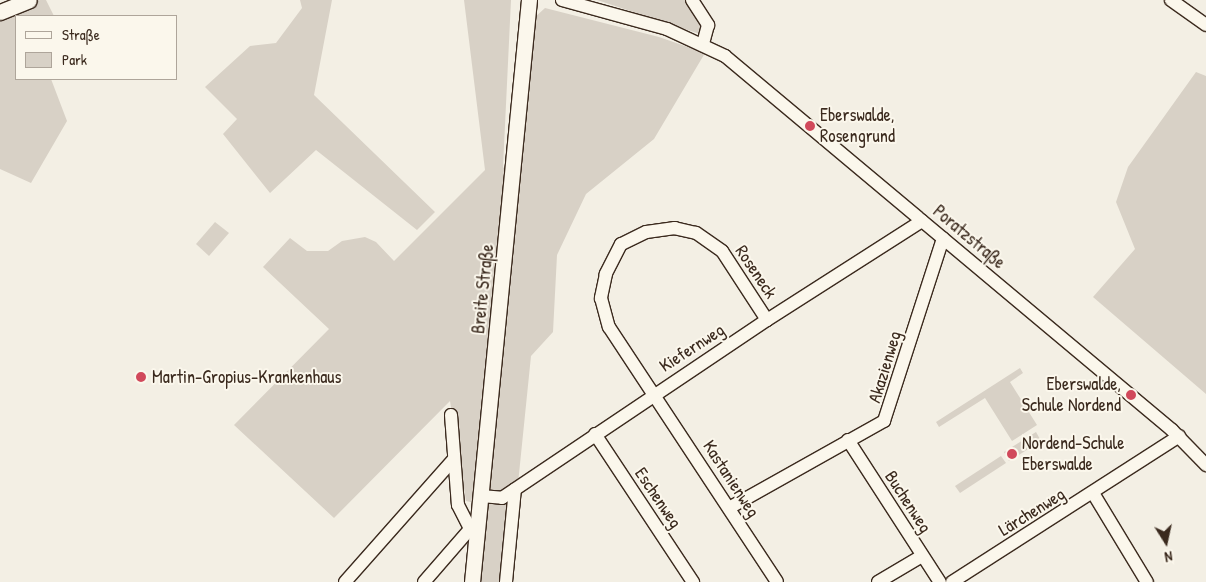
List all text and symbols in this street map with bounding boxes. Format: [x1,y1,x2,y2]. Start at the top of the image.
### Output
legend [15,15,178,80]
text: Straße [62,24,100,45]
text: Park [62,49,87,70]
place label: Eberswalde, Rosengrund [820,105,895,148]
marker: Eberswalde, Rosengrund [804,120,816,132]
street label: Poratzstraße [929,201,1009,273]
street label: Roseneck [730,241,782,303]
street label: Breite Straße [468,243,498,335]
street label: Kiefernweg [656,319,728,377]
street label: Akazienweg [864,329,906,405]
place label: Martin-Gropius-Krankenhaus [152,366,341,388]
marker: Martin-Gropius-Krankenhaus [134,370,148,384]
place label: Eberswalde, Schule Nordend [1022,374,1121,416]
marker: Eberswalde, Schule Nordend [1125,389,1137,401]
place label: Nordend-Schule Eberswalde [1022,433,1124,476]
street label: Kastanienweg [698,436,764,522]
marker: Nordend-Schule Eberswalde [1006,448,1018,460]
street label: Eschenweg [630,464,686,532]
street label: Buchenweg [880,467,936,537]
street label: Lärchenweg [995,483,1069,541]
north arrow [1141,517,1191,567]
text: N [1163,547,1174,567]

